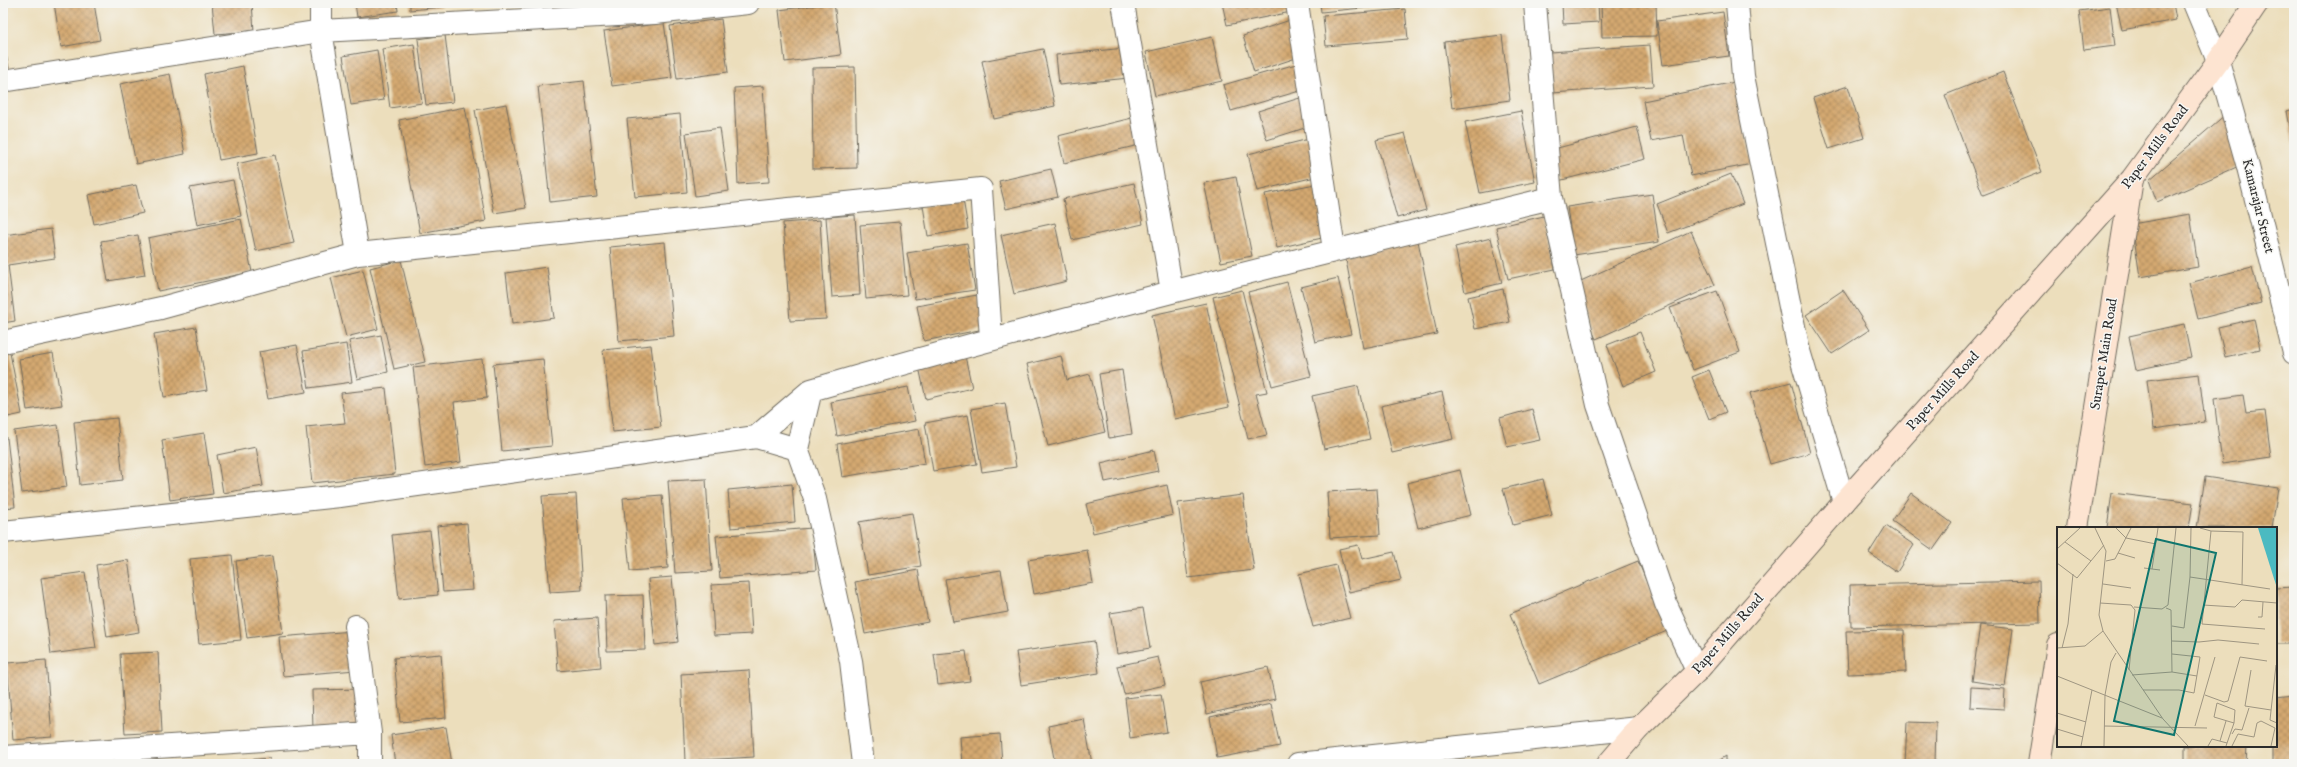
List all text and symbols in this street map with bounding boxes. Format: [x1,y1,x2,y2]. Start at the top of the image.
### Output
street label: Paper Mills Road [2118,101,2193,193]
street label: Kamarajar Street [2238,157,2278,255]
street label: Surapet Main Road [2086,296,2122,411]
street label: Paper Mills Road [1903,347,1984,434]
inset map [2057,527,2277,747]
street label: Paper Mills Road [1688,590,1768,678]

